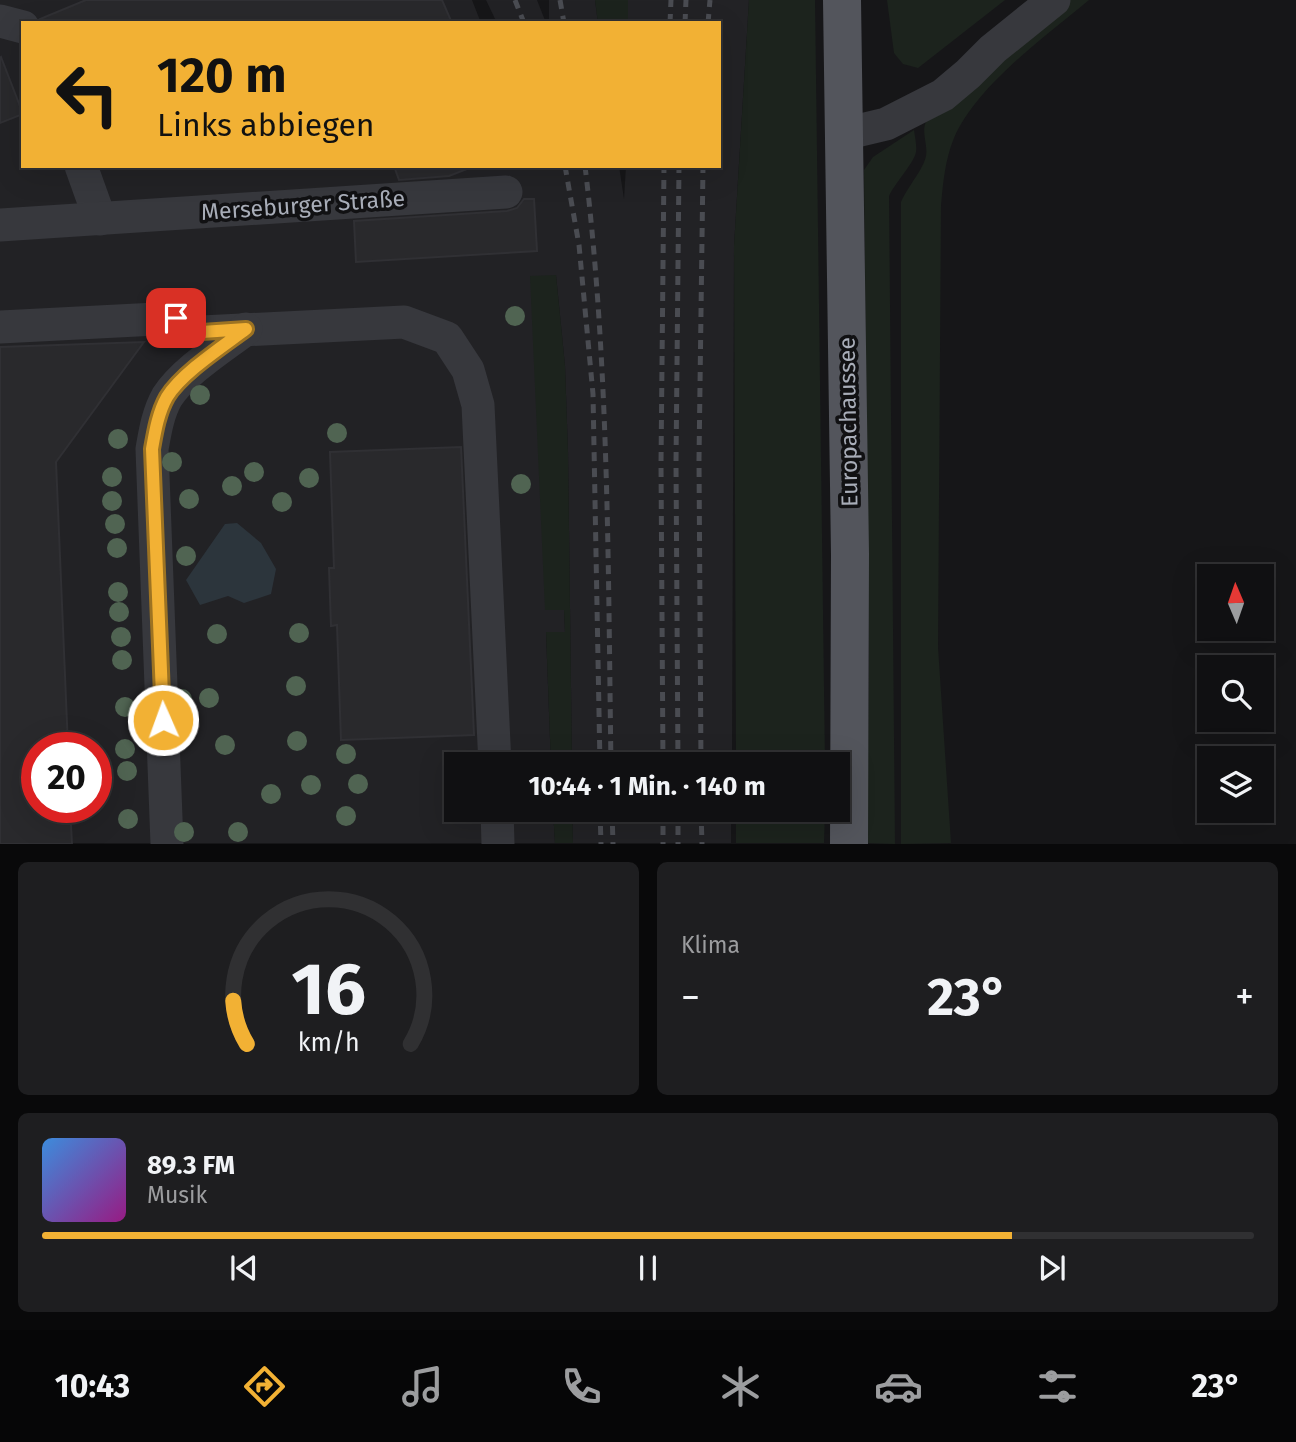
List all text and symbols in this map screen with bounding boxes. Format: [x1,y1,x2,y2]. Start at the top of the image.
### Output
text: 120 m [157,46,287,105]
icon: left [42,49,133,140]
text: Links abbiegen [157,106,375,144]
street label: Merseburger Straße [200,184,406,226]
pin [146,288,206,348]
icon: arrive [157,299,195,337]
street label: Europachaussee [833,337,863,507]
north arrow [1197,564,1274,640]
map controls [1197,564,1274,823]
button: search [1197,655,1274,732]
position arrow [126,683,200,757]
speed limit sign: 20 [21,732,112,823]
button: layers [1197,746,1274,823]
text: 10:44 · 1 Min. · 140 m [528,771,766,802]
text: Klima [681,931,740,959]
text: 16 [291,947,366,1034]
text: 23° [927,966,1008,1029]
text: − [681,974,700,1020]
text: + [1235,974,1254,1020]
text: km/h [298,1028,359,1058]
text: 89.3 FM [147,1150,235,1181]
text: Musik [147,1181,207,1209]
icon: previous [225,1249,263,1287]
icon: pause [629,1249,667,1287]
icon: next [1033,1249,1071,1287]
icon: directions [240,1362,289,1411]
icon: music [398,1362,447,1411]
icon: phone [557,1362,606,1411]
icon: climate [716,1362,765,1411]
icon: car [874,1362,923,1411]
icon: filters [1033,1362,1082,1411]
text: 10:43 [55,1367,130,1405]
text: 23° [1191,1367,1241,1405]

